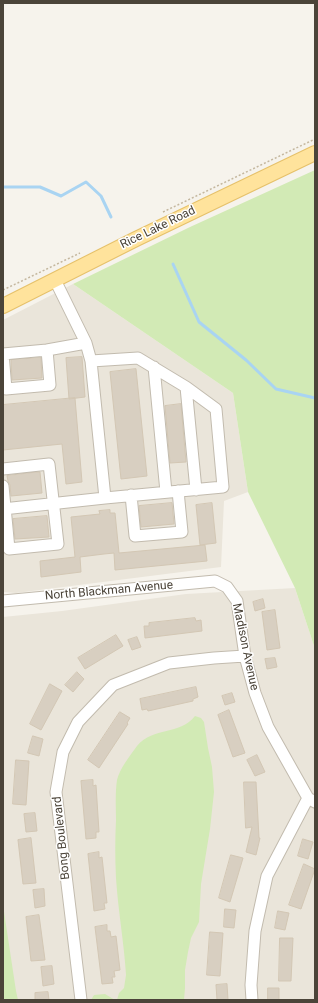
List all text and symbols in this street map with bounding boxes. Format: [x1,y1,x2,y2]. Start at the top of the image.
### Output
street label: Rice Lake Road [118,204,198,252]
street label: North Blackman Avenue [44,578,174,604]
street label: Madison Avenue [229,602,261,692]
street label: Bong Boulevard [50,796,74,880]

